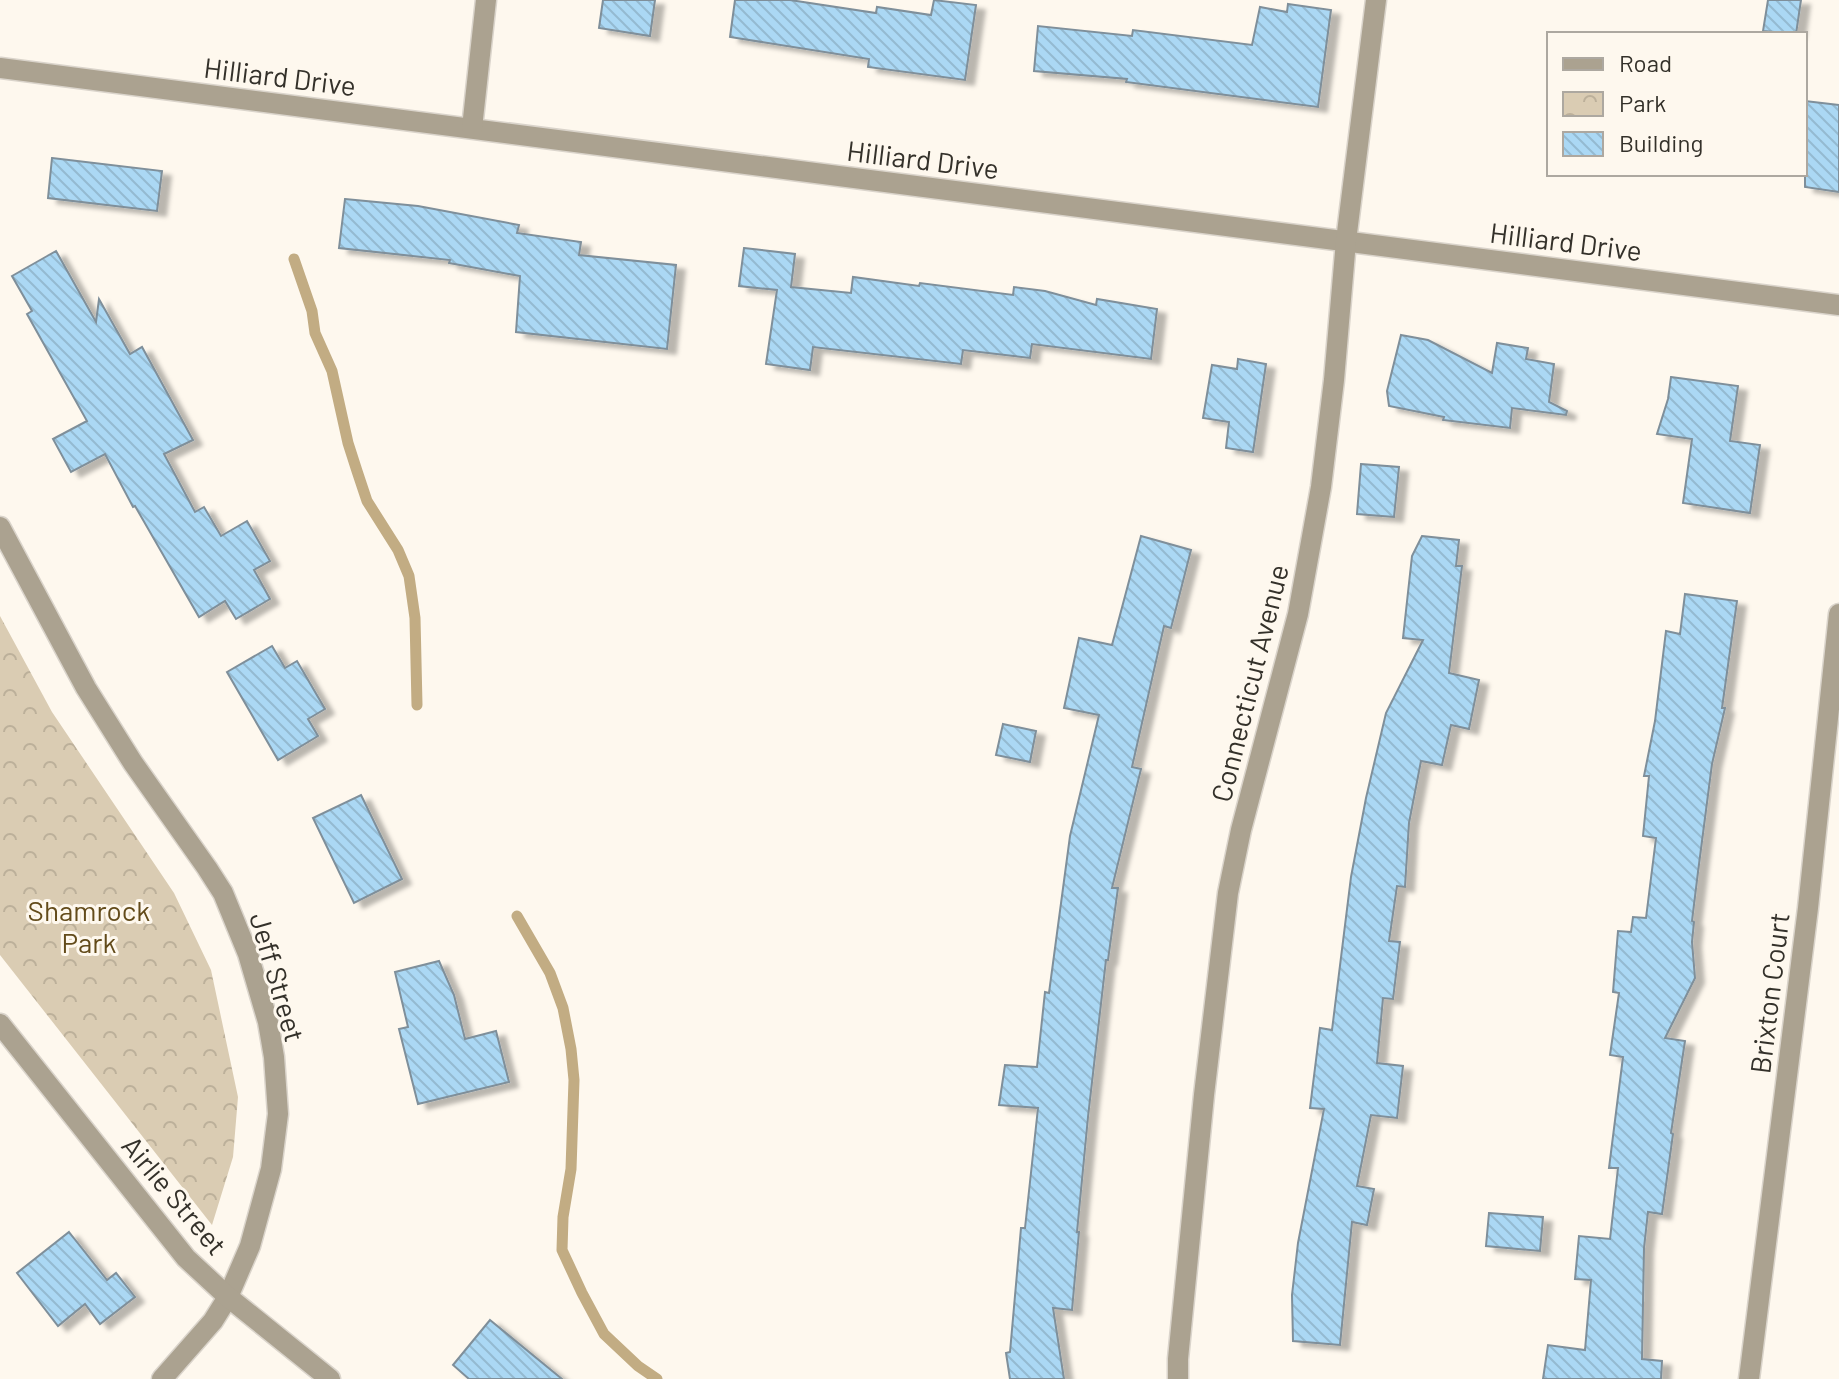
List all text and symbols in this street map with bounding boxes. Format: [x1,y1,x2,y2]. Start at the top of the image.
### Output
legend [1547,32,1807,176]
text: Road [1619,48,1672,77]
street label: Hilliard Drive [202,50,358,102]
text: Park [1619,88,1666,117]
text: Building [1619,128,1703,157]
street label: Hilliard Drive [845,133,1001,185]
street label: Hilliard Drive [1488,215,1644,267]
street label: Connecticut Avenue [1203,561,1295,805]
park label: Shamrock Park [28,893,150,959]
street label: Jeff Street [243,908,313,1046]
street label: Brixton Court [1742,911,1796,1075]
street label: Airlie Street [115,1129,235,1261]

